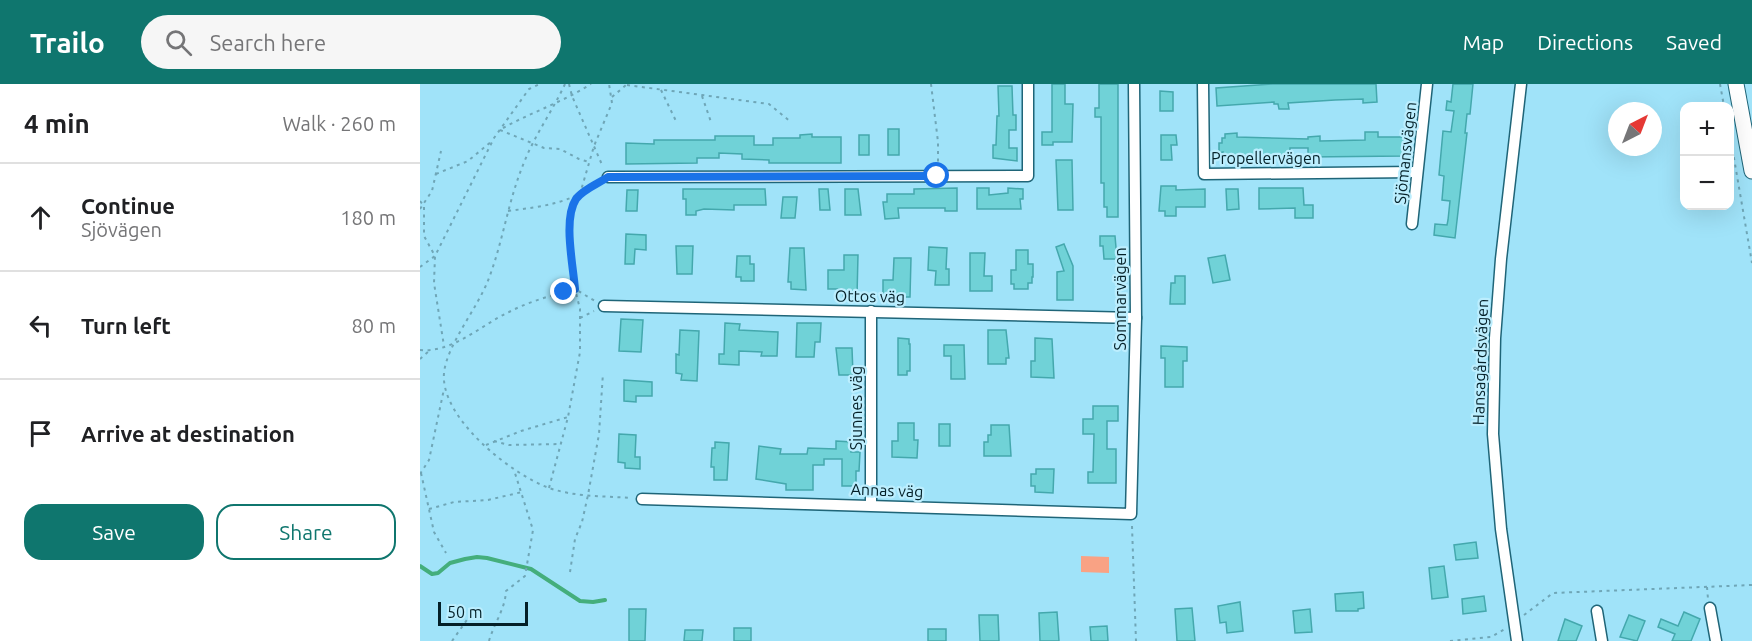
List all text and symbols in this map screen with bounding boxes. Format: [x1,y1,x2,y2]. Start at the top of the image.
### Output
search box [141,15,561,69]
icon: search [162,26,195,59]
text: Trailo [30,27,105,58]
text: Search here [210,30,326,55]
text: Map [1463,30,1504,54]
text: Directions [1537,30,1633,54]
text: Saved [1666,30,1722,54]
street label: Sjömansvägen [1391,101,1419,205]
north arrow [1608,102,1662,156]
map controls [1680,102,1734,210]
button: + [1680,102,1734,156]
text: 4 min [24,109,90,138]
text: Walk · 260 m [283,112,396,135]
street label: Propellervägen [1211,149,1321,167]
button: − [1680,156,1734,210]
route start [923,162,949,188]
text: Continue [81,193,175,218]
icon: ahead [24,201,57,234]
text: 180 m [340,206,396,229]
text: Sjövägen [81,218,162,241]
street label: Sommarvägen [1111,247,1129,351]
route end [550,278,576,304]
street label: Ottos väg [835,286,905,306]
street label: Hansagårdsvägen [1469,298,1491,426]
icon: left [24,309,57,342]
text: Turn left [81,313,171,338]
text: 80 m [352,314,396,337]
street label: Sjunnes väg [847,366,865,450]
icon: arrive [24,417,57,450]
text: Arrive at destination [81,421,295,446]
street label: Annas väg [850,480,924,500]
button: Save [24,504,204,560]
button: Share [216,504,396,560]
scale bar [438,599,528,626]
text: 50 m [447,603,483,621]

